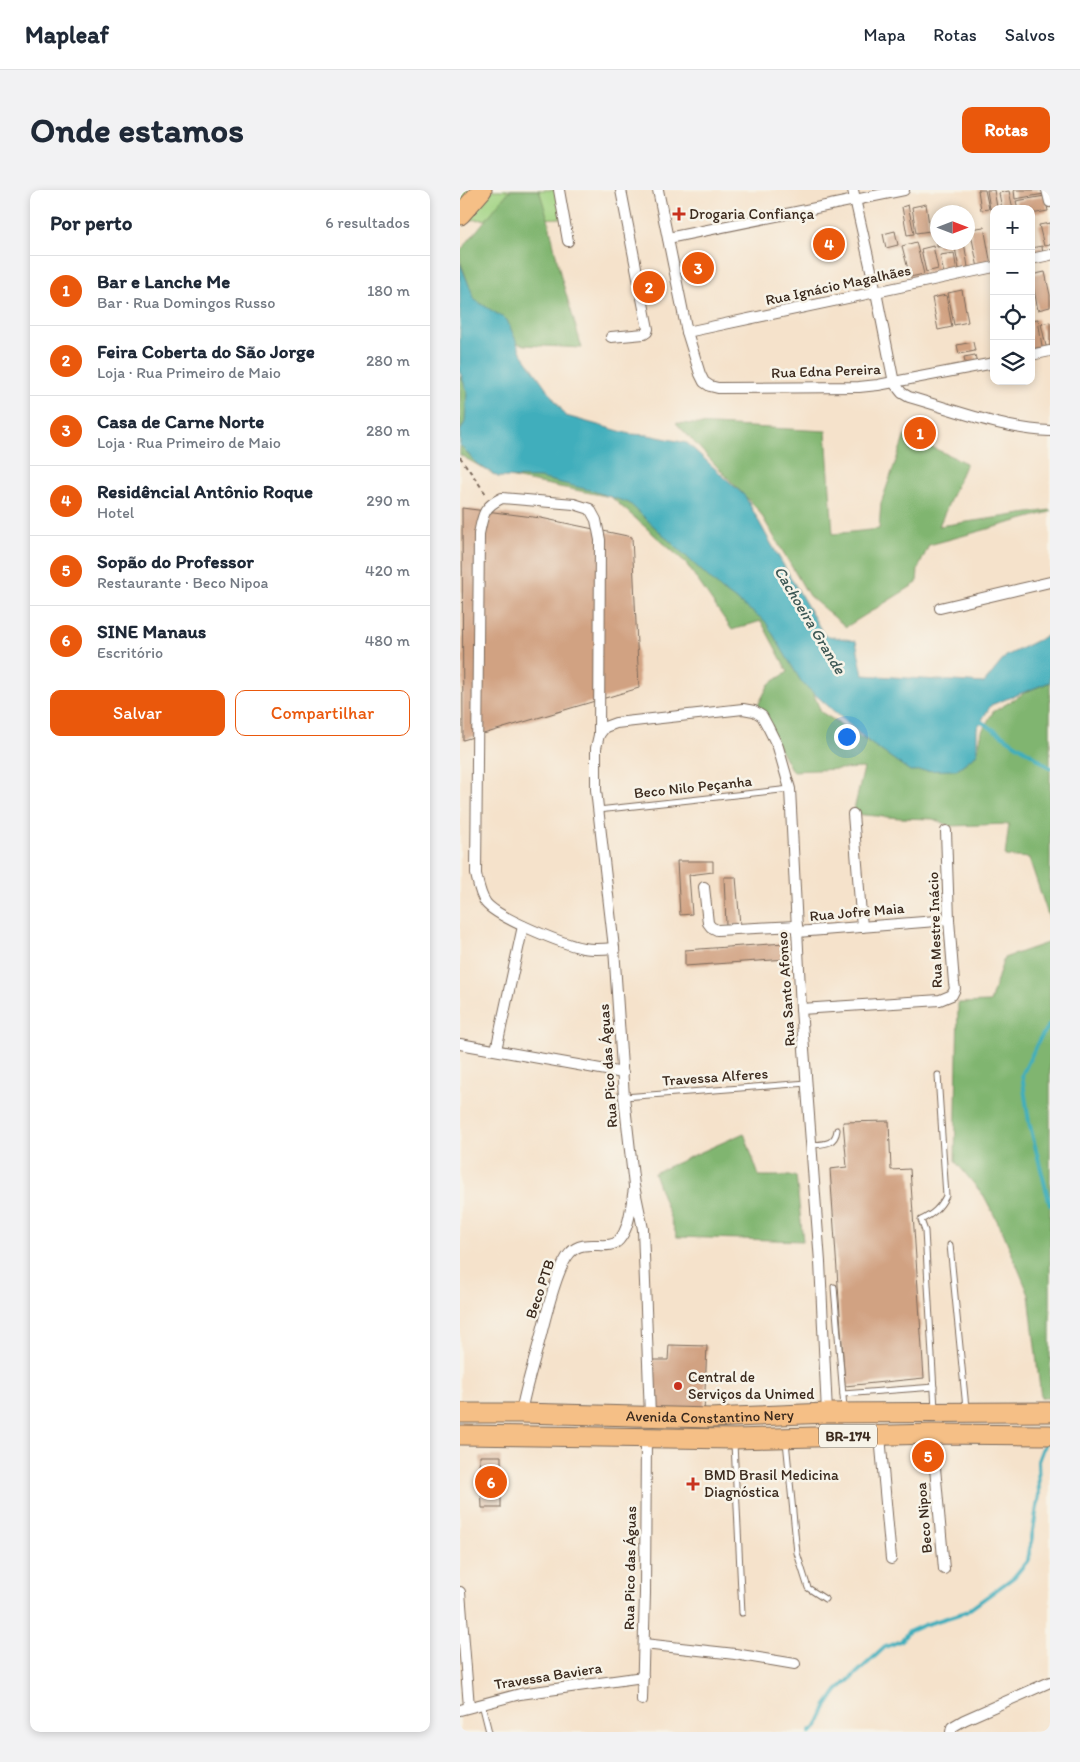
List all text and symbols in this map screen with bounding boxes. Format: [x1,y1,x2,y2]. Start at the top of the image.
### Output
text: Mapleaf [25,20,109,49]
text: Mapa [863,24,905,46]
text: Rotas [933,24,977,46]
text: Salvos [1005,24,1055,46]
button: Rotas [962,107,1050,153]
text: Onde estamos [30,109,244,151]
place label: Drogaria Confiança [689,205,815,223]
north arrow [930,205,975,250]
map controls [990,205,1035,385]
button: + [990,205,1035,250]
marker: Drogaria Confiança [673,208,685,220]
text: Por perto [50,210,132,235]
text: 6 resultados [325,213,410,232]
pin: 4 [813,225,845,263]
pin: 3 [682,249,714,287]
button: − [990,250,1035,295]
street label: Rua Ignácio Magalhães [764,261,913,309]
pin: 2 [633,268,665,306]
text: Bar e Lanche Me [97,270,230,293]
text: 1 [62,281,70,300]
text: 180 m [367,281,410,300]
text: Bar · Rua Domingos Russo [97,293,276,312]
button: locate [990,295,1035,340]
text: Feira Coberta do São Jorge [97,340,315,363]
button: layers [990,340,1035,385]
text: 2 [62,351,70,370]
text: 280 m [366,351,410,370]
street label: Rua Edna Pereira [771,360,881,382]
text: Loja · Rua Primeiro de Maio [97,363,281,382]
text: Casa de Carne Norte [97,410,264,433]
pin: 1 [904,414,936,452]
text: 3 [62,421,70,440]
text: 280 m [366,421,410,440]
text: Loja · Rua Primeiro de Maio [97,433,281,452]
text: Residêncial Antônio Roque [97,480,313,503]
text: 4 [61,491,71,510]
text: 290 m [366,491,410,510]
text: Hotel [97,503,134,522]
text: Sopão do Professor [97,550,254,573]
text: 5 [62,561,70,580]
text: 420 m [365,561,410,580]
water label: Cachoeira Grande [770,563,850,679]
text: Restaurante · Beco Nipoa [97,573,268,592]
text: SINE Manaus [97,620,206,643]
text: 6 [62,631,70,650]
text: 480 m [365,631,410,650]
text: Escritório [97,643,163,662]
button: Salvar [50,690,225,736]
button: Compartilhar [235,690,410,736]
your location [834,724,860,750]
street label: Beco Nilo Peçanha [633,772,753,802]
street label: Rua Mestre Inácio [924,872,946,988]
street label: Rua Jofre Maia [809,899,905,925]
street label: Rua Santo Afonso [773,931,799,1047]
street label: Rua Pico das Águas [595,1003,621,1129]
street label: Travessa Alferes [661,1064,769,1090]
street label: Beco PTB [521,1257,559,1321]
place label: Central de Serviços da Unimed [688,1368,815,1403]
marker: Central de Serviços da Unimed [672,1380,684,1392]
street label: Avenida Constantino Nery [626,1405,794,1427]
road number: BR-174 [819,1424,877,1448]
pin: 5 [912,1437,944,1475]
pin: 6 [475,1463,507,1501]
place label: BMD Brasil Medicina Diagnóstica [704,1466,839,1501]
marker: BMD Brasil Medicina Diagnóstica [686,1477,700,1491]
street label: Beco Nipoa [912,1481,936,1554]
street label: Rua Pico das Águas [620,1505,640,1630]
street label: Travessa Baviera [493,1659,603,1693]

